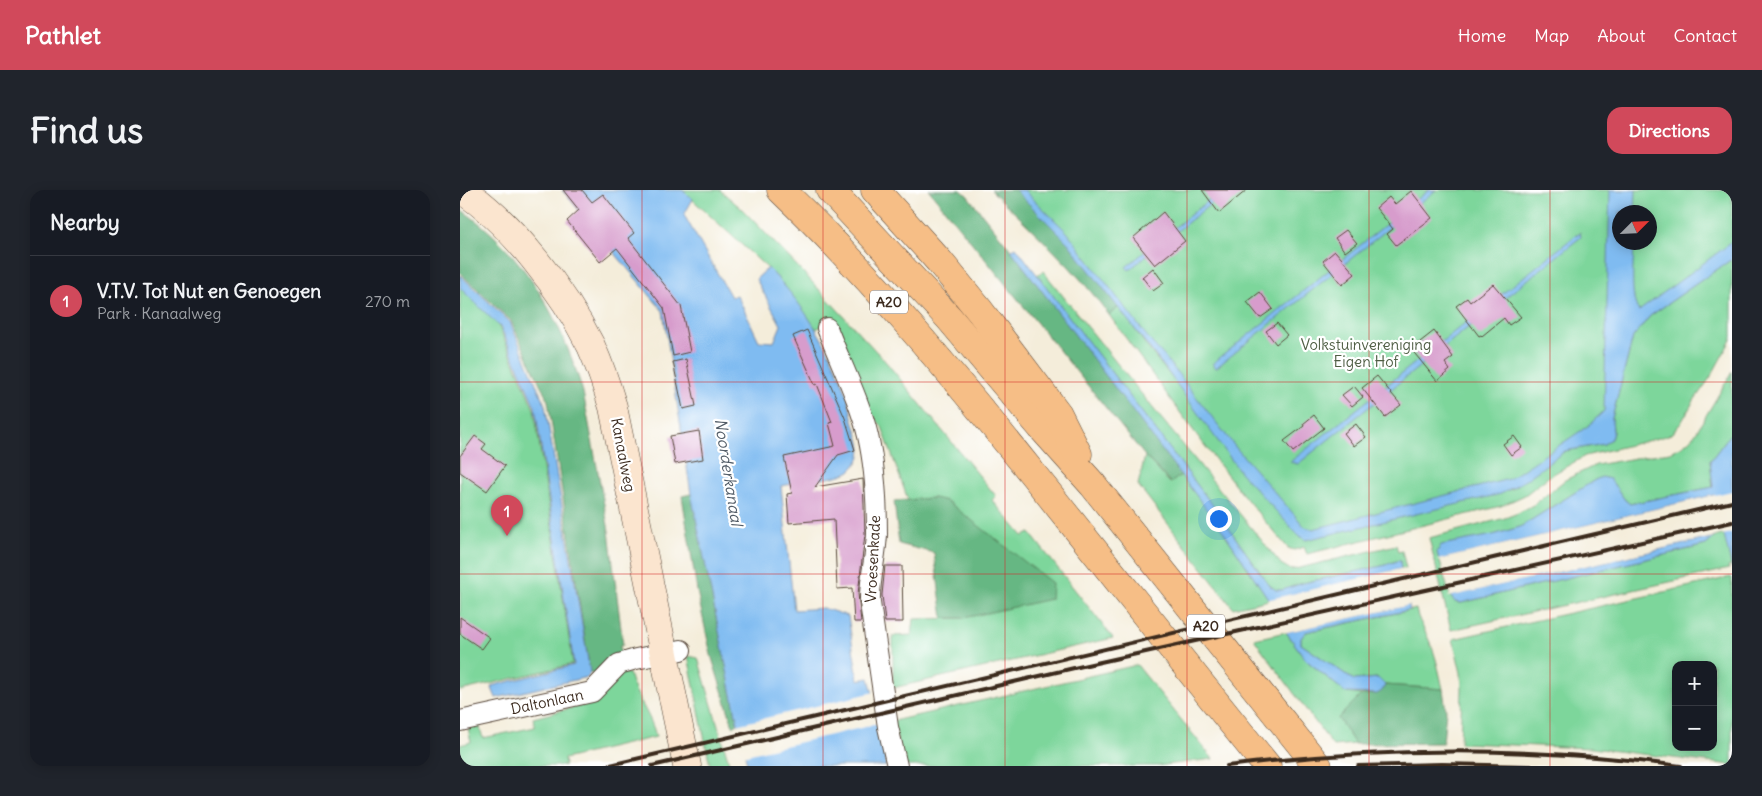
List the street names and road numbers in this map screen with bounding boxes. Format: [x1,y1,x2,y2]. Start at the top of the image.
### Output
road number: A20 [870,290,908,314]
street label: Kanaalweg [607,416,640,494]
street label: Vroesenkade [861,515,884,603]
road number: A20 [1187,614,1225,638]
street label: Daltonlaan [509,684,585,718]

